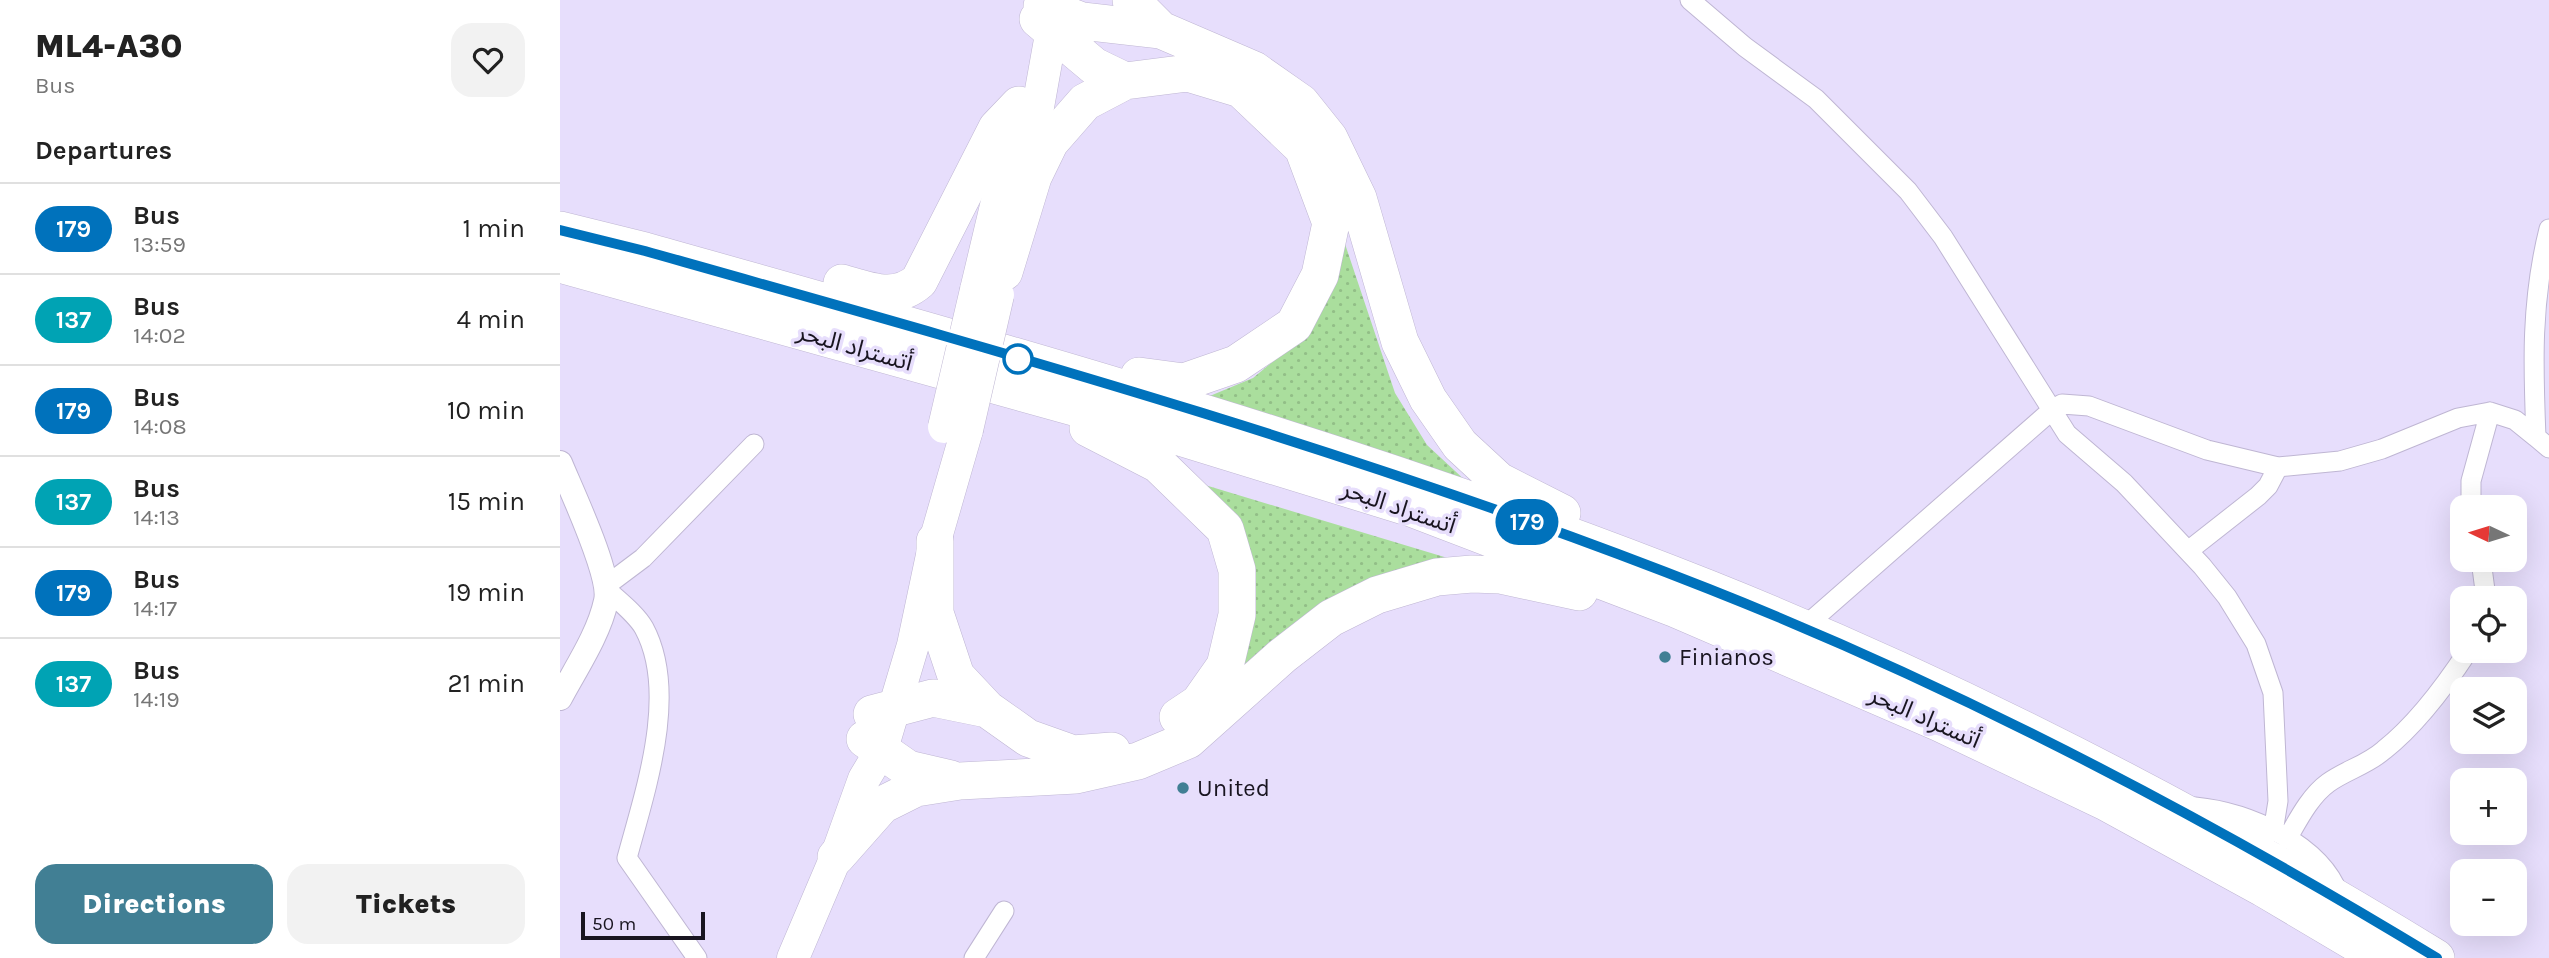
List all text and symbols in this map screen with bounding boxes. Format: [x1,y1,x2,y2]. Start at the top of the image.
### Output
button: heart [451,23,525,97]
text: ML4-A30 [35,27,182,65]
text: Bus [35,72,75,99]
text: Departures [35,135,172,166]
text: Bus [133,200,180,231]
text: 1 min [462,213,525,244]
text: 179 [56,215,91,243]
text: 13:59 [133,231,186,258]
text: Bus [133,291,180,322]
text: 4 min [457,304,525,335]
text: 137 [56,306,91,334]
street label: أتستراد البحر [793,315,917,377]
text: 14:02 [133,322,186,349]
unlabelled marker [1003,344,1033,374]
text: Bus [133,382,180,413]
text: 10 min [447,395,525,426]
text: 179 [56,397,91,425]
text: 14:08 [133,413,187,440]
street label: أتستراد البحر [1337,472,1460,540]
text: Bus [133,473,180,504]
text: 15 min [448,486,525,517]
text: 137 [56,488,91,516]
north arrow [2450,495,2527,572]
map controls [2450,495,2527,936]
line badge: 179 [1487,499,1567,545]
text: 14:13 [133,504,180,531]
text: 179 [1509,508,1545,536]
text: Bus [133,564,180,595]
text: 19 min [447,577,525,608]
text: 179 [56,579,91,607]
button: locate [2450,586,2527,663]
text: 14:17 [133,595,177,622]
place label: Finianos [1679,643,1774,671]
marker: Finianos [1657,649,1673,665]
text: Bus [133,655,180,686]
text: 21 min [447,668,525,699]
text: 137 [56,670,91,698]
button: layers [2450,677,2527,754]
street label: أتستراد البحر [1864,678,1986,754]
text: 14:19 [133,686,180,713]
button: + [2450,768,2527,845]
place label: United [1197,774,1270,802]
marker: United [1175,780,1191,796]
button: − [2450,859,2527,936]
button: Directions [35,864,273,944]
button: Tickets [287,864,525,944]
scale bar [581,909,705,941]
text: 50 m [592,913,636,935]

